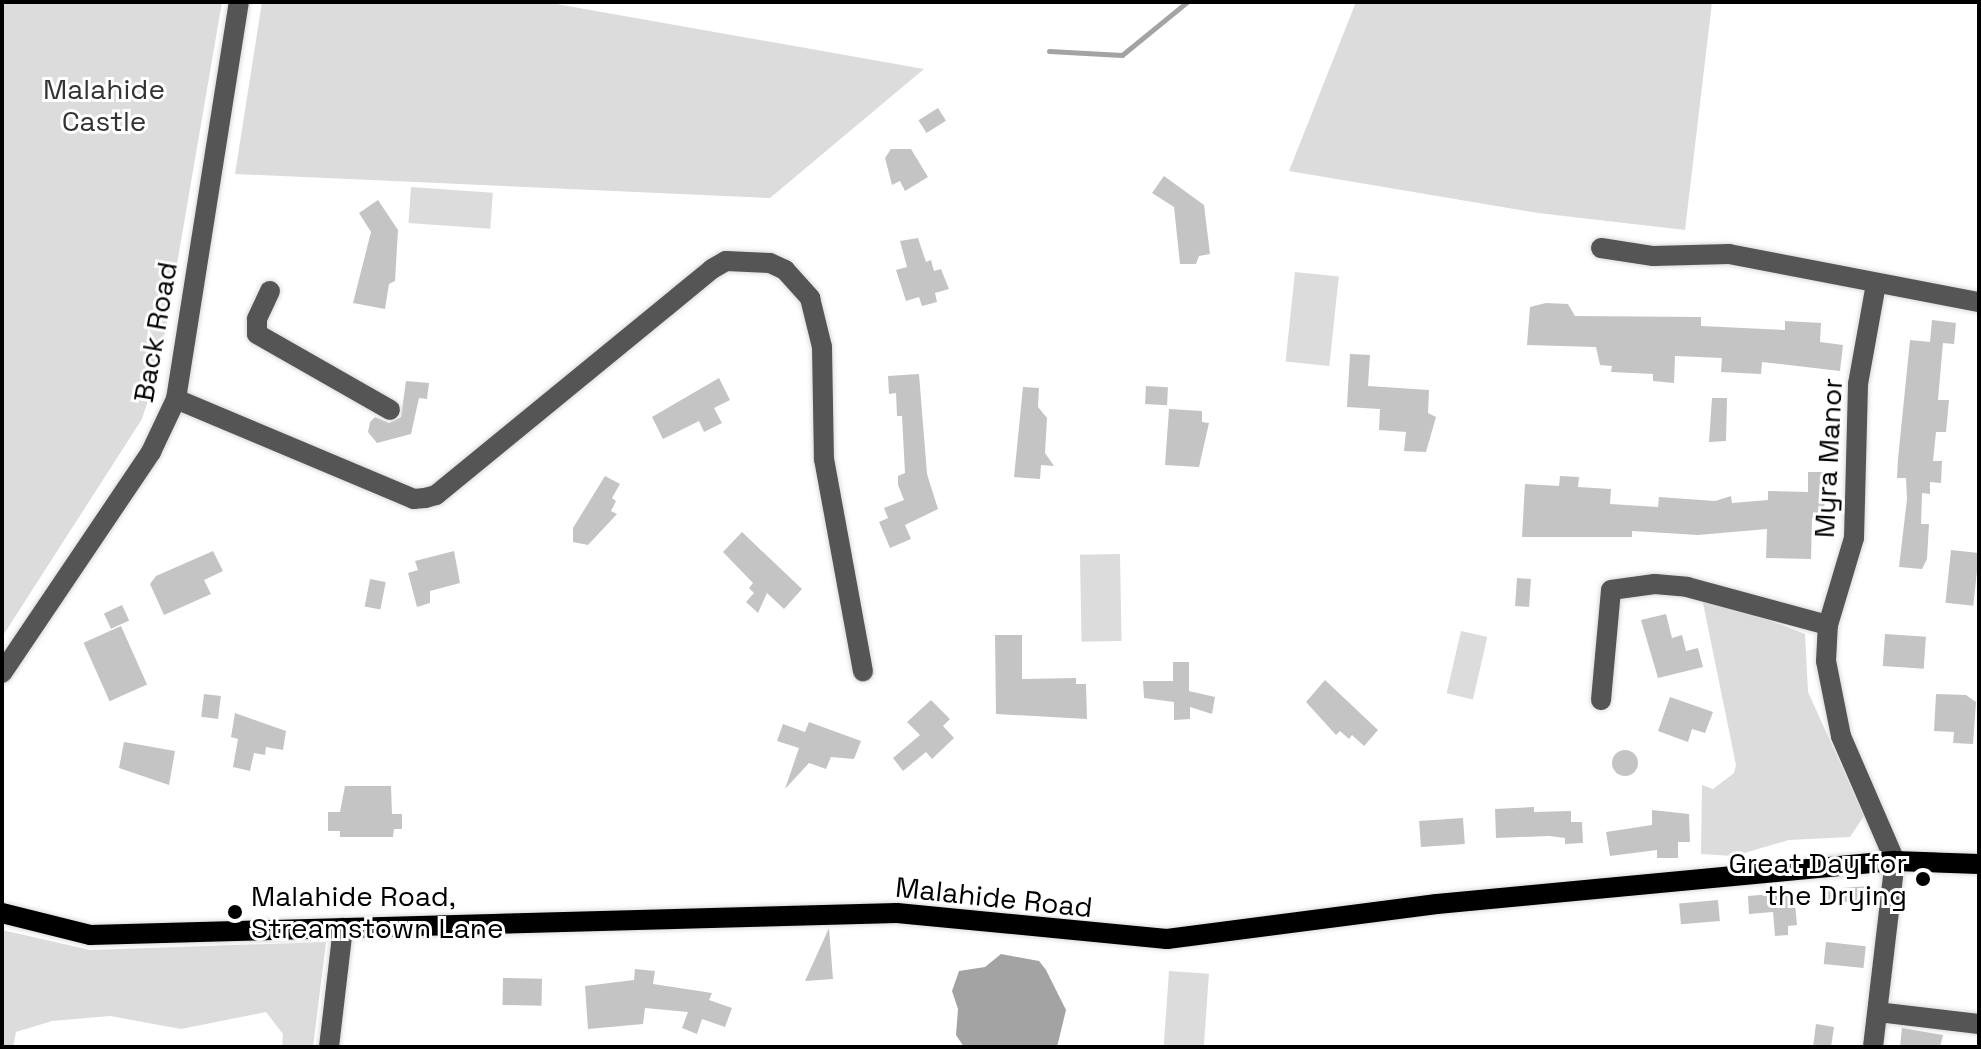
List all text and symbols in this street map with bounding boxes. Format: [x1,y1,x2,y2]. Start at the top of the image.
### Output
park label: Malahide Castle [43,72,165,138]
street label: Back Road [126,259,184,405]
street label: Myra Manor [1807,377,1849,539]
place label: Great Day for the Drying [1728,846,1907,912]
street label: Malahide Road [894,870,1094,924]
marker: Great Day for the Drying [1914,870,1932,888]
place label: Malahide Road, Streamstown Lane [251,879,504,945]
marker: Malahide Road, Streamstown Lane [226,903,244,921]

